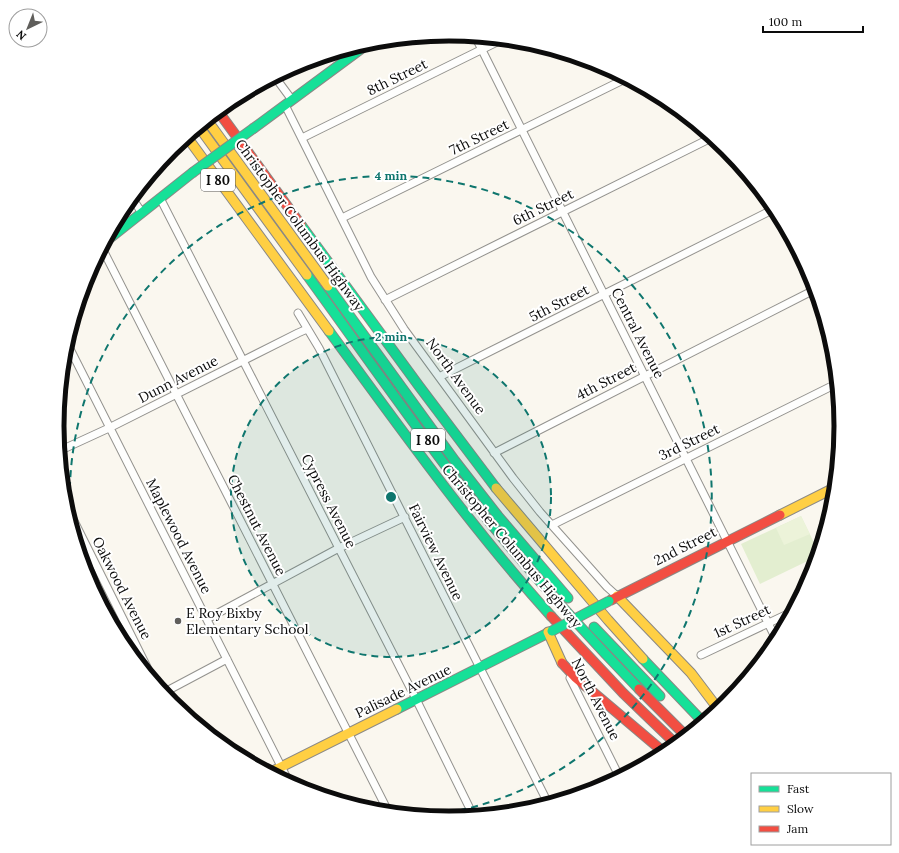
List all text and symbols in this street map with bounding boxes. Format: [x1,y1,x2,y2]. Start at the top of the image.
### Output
north arrow [8,8,48,48]
scale bar [763,8,863,34]
text: 100 m [769,14,802,29]
text: N [13,27,29,43]
street label: 8th Street [364,54,431,99]
street label: 7th Street [446,115,512,159]
street label: Christopher Columbus Highway [231,135,369,315]
text: 4 min [375,168,408,183]
road number: I 80 [201,169,235,191]
street label: 6th Street [510,184,577,229]
street label: 5th Street [526,280,592,326]
street label: Central Avenue [607,285,669,382]
text: 2 min [375,329,407,344]
street label: North Avenue [422,334,490,418]
street label: Dunn Avenue [135,351,221,407]
street label: 4th Street [573,358,639,404]
street label: 3rd Street [656,419,723,464]
road number: I 80 [411,429,445,451]
street label: Cypress Avenue [298,451,361,551]
street label: Christopher Columbus Highway [438,460,586,632]
street label: Chestnut Avenue [224,471,290,579]
street label: Maplewood Avenue [142,475,216,597]
centre of rings [384,490,398,504]
street label: Fairview Avenue [405,501,467,604]
street label: 2nd Street [651,522,720,569]
street label: Oakwood Avenue [88,534,156,643]
street label: 1st Street [711,600,774,642]
place label: E Roy Bixby Elementary School [186,604,309,638]
marker: E Roy Bixby Elementary School [173,616,183,626]
street label: North Avenue [568,655,625,743]
street label: Palisade Avenue [352,660,454,722]
legend [751,773,891,845]
text: Fast [787,781,810,796]
text: Slow [787,801,814,816]
text: Jam [786,821,808,836]

